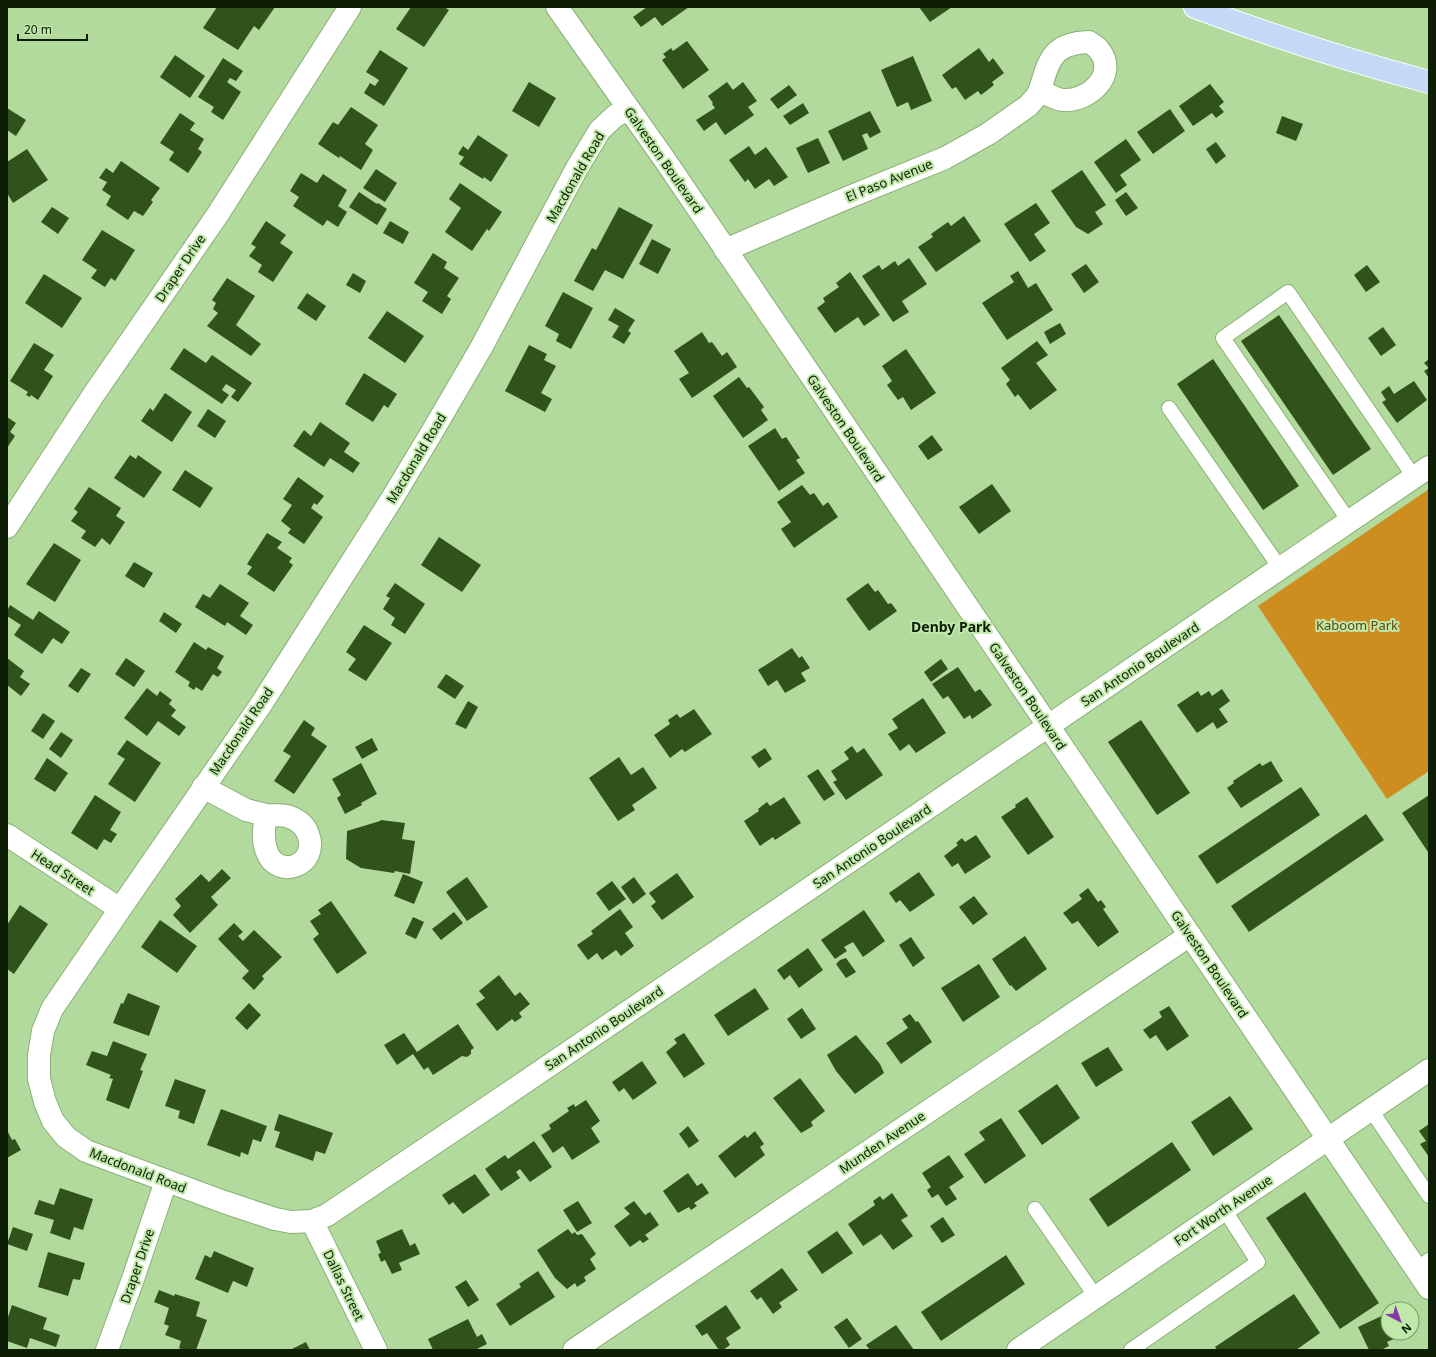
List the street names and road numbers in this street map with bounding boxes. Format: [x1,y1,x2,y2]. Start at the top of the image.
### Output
street label: Galveston Boulevard [620,103,708,217]
street label: Macdonald Road [542,128,608,226]
street label: El Paso Avenue [843,154,935,206]
street label: Draper Drive [151,231,209,305]
street label: Galveston Boulevard [803,371,889,485]
street label: Macdonald Road [382,409,450,507]
street label: San Antonio Boulevard [1077,618,1203,710]
street label: Galveston Boulevard [985,639,1071,753]
street label: Macdonald Road [205,683,277,779]
street label: San Antonio Boulevard [809,800,935,892]
street label: Head Street [28,845,98,899]
street label: Galveston Boulevard [1167,907,1253,1021]
street label: San Antonio Boulevard [541,982,667,1074]
street label: Munden Avenue [835,1107,929,1177]
street label: Macdonald Road [87,1143,189,1197]
street label: Fort Worth Avenue [1170,1170,1276,1250]
street label: Draper Drive [116,1226,158,1306]
street label: Dallas Street [319,1247,369,1324]

